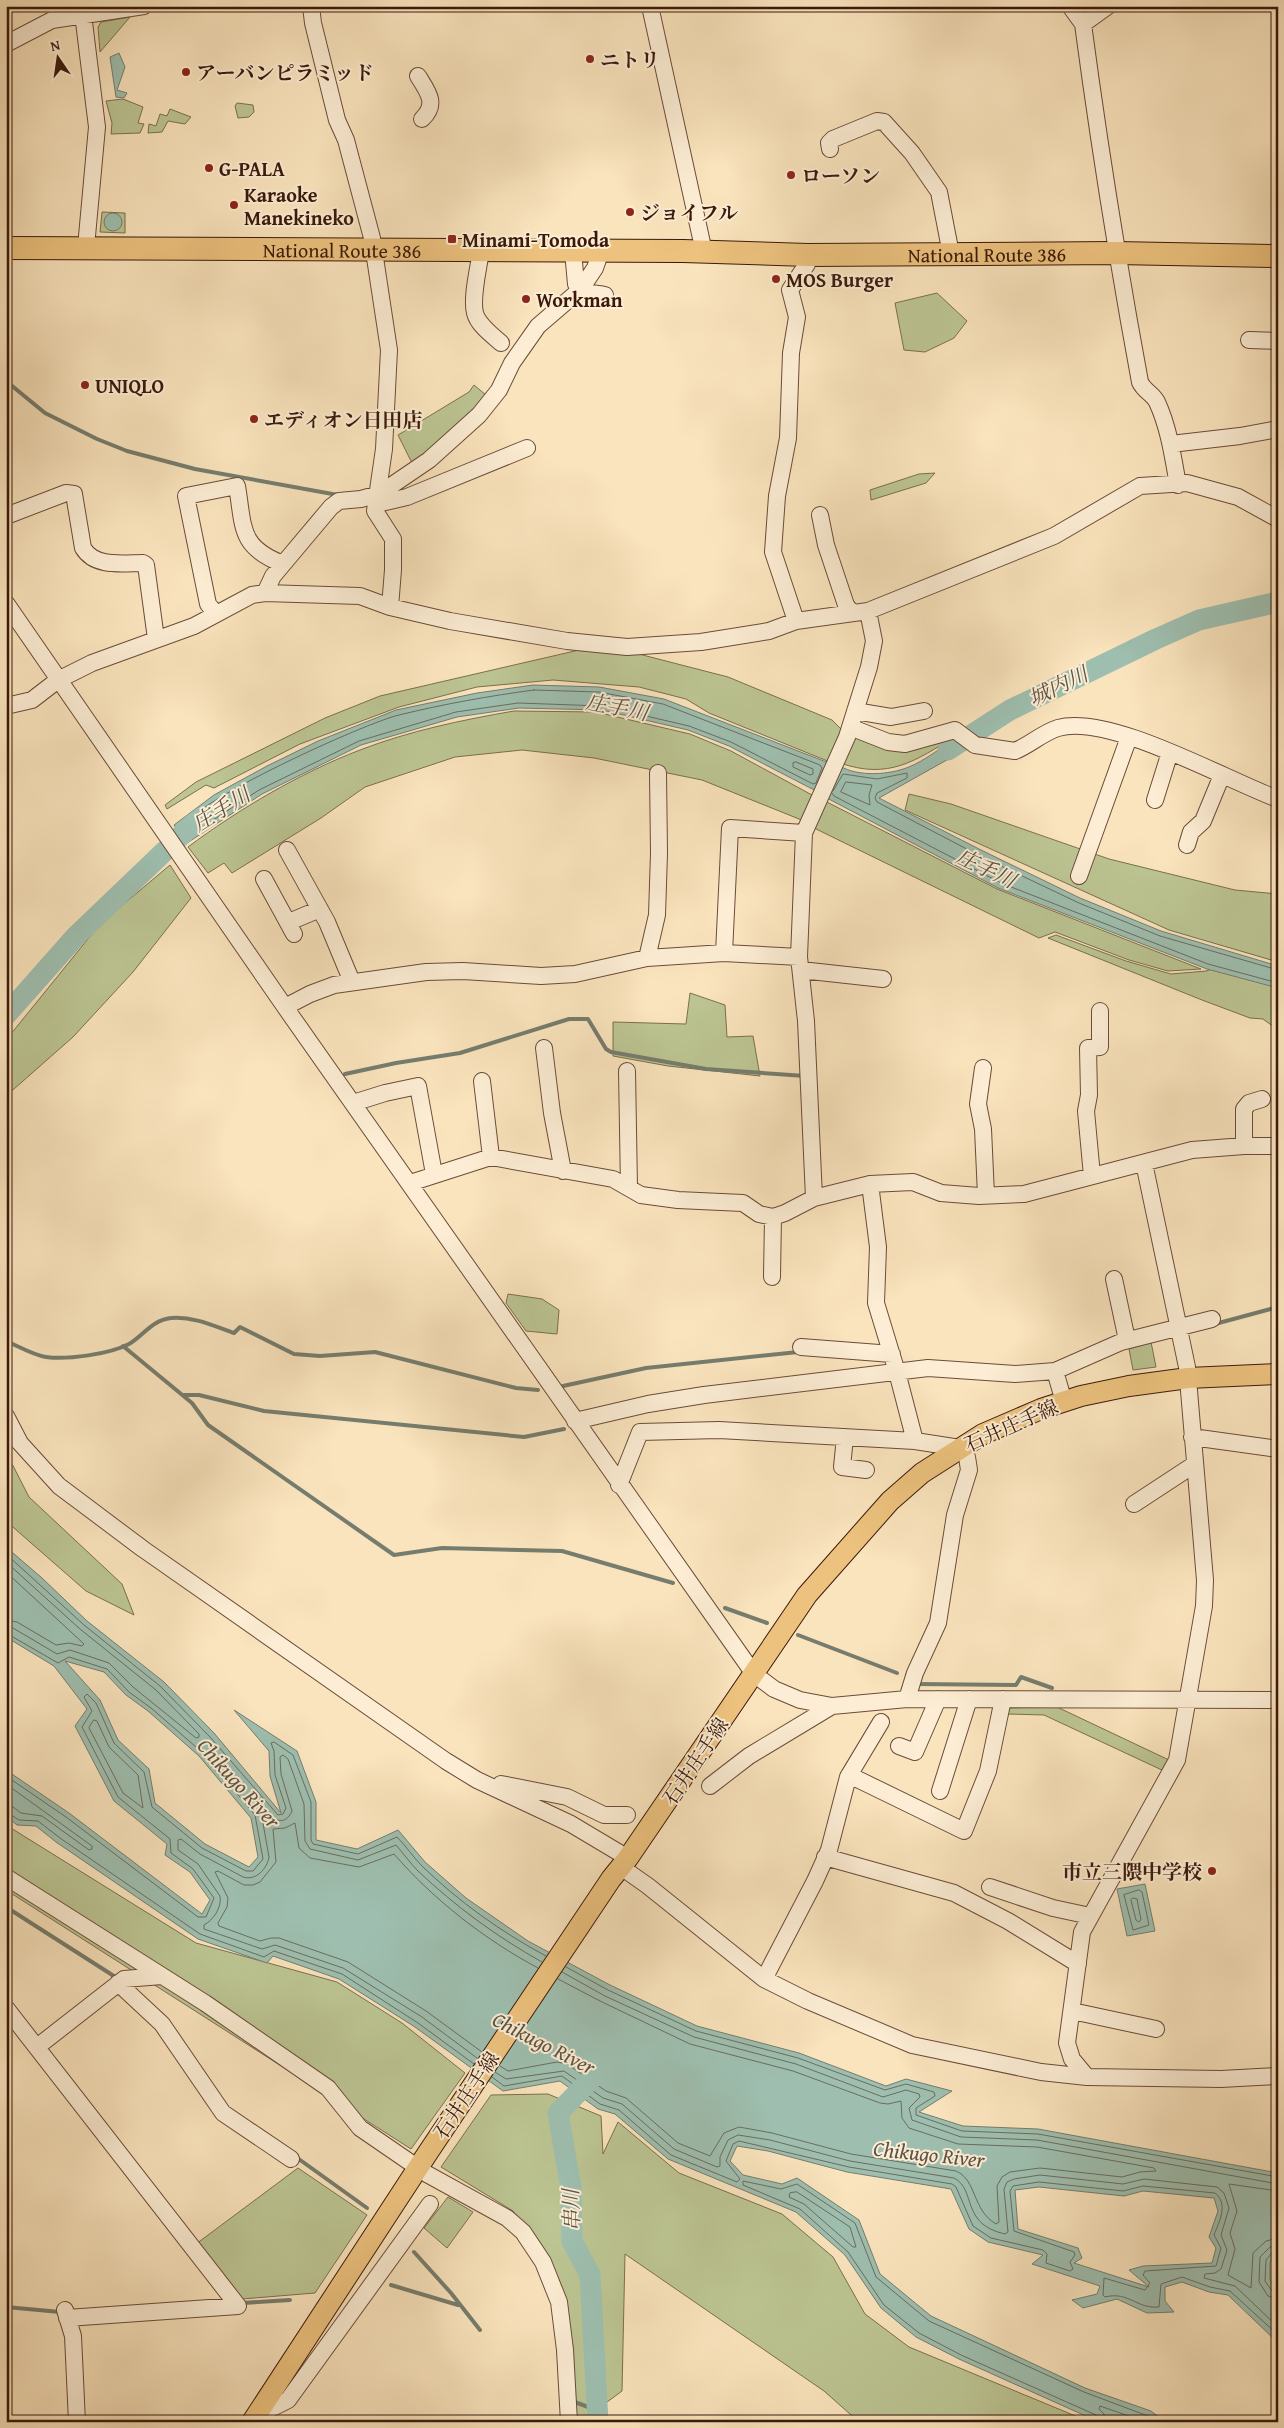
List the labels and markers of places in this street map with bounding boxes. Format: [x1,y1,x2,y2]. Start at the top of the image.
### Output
place label: ニトリ [600,45,660,74]
marker: ニトリ [584,53,596,65]
place label: アーバンピラミッド [196,58,374,87]
marker: アーバンピラミッド [180,66,192,78]
place label: G-PALA [219,154,285,183]
place label: ローソン [801,161,880,190]
marker: G-PALA [203,162,215,174]
marker: ローソン [785,169,797,181]
place label: Karaoke Manekineko [244,180,354,232]
place label: ジョイフル [640,198,738,227]
marker: Karaoke Manekineko [228,199,240,211]
marker: ジョイフル [624,206,636,218]
place label: Minami-Tomoda [462,225,610,254]
marker: Minami-Tomoda [446,233,458,245]
place label: MOS Burger [786,265,893,294]
marker: MOS Burger [770,273,782,285]
place label: Workman [536,285,623,314]
marker: Workman [520,293,532,305]
place label: UNIQLO [95,371,164,400]
marker: UNIQLO [79,379,91,391]
place label: エディオン日田店 [264,405,422,434]
marker: エディオン日田店 [248,413,260,425]
place label: 市立三隈中学校 [1062,1857,1202,1886]
marker: 市立三隈中学校 [1206,1865,1218,1877]

